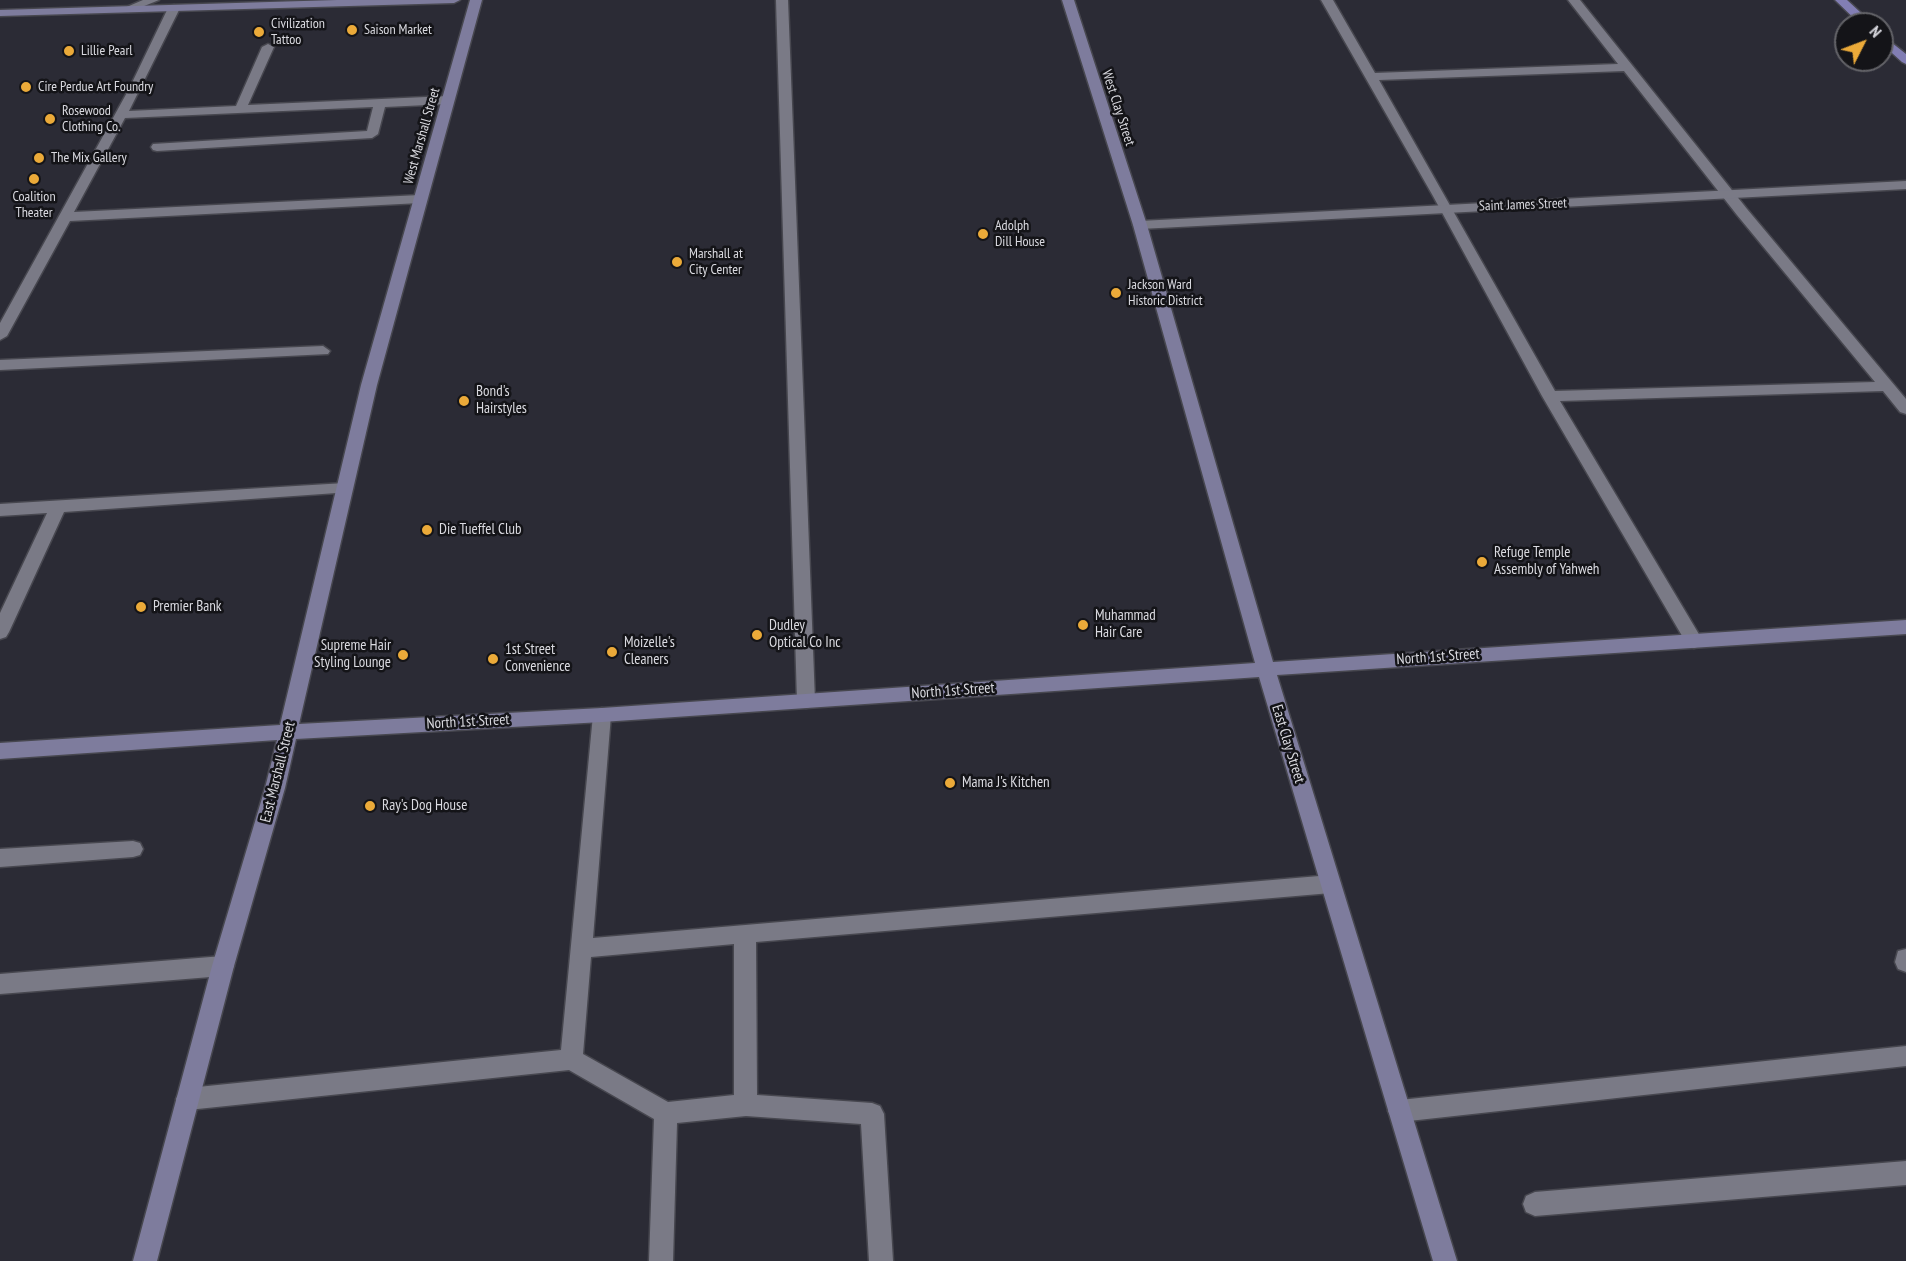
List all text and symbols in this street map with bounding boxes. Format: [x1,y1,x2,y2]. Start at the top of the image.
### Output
north arrow [1834,12,1894,72]
place label: Civilization Tattoo [271,16,325,48]
text: N [1866,21,1886,41]
place label: Saison Market [364,22,432,38]
marker: Saison Market [345,23,359,37]
marker: Civilization Tattoo [252,25,266,39]
place label: Lillie Pearl [81,43,133,59]
marker: Lillie Pearl [62,44,76,58]
street label: West Clay Street [1098,68,1138,148]
place label: Cire Perdue Art Foundry [38,79,153,95]
marker: Cire Perdue Art Foundry [19,80,33,94]
street label: West Marshall Street [400,86,444,186]
place label: Rosewood Clothing Co. [62,103,120,136]
marker: Rosewood Clothing Co. [43,112,57,126]
place label: The Mix Gallery [51,150,127,166]
marker: The Mix Gallery [32,151,46,165]
marker: Coalition Theater [27,172,41,186]
place label: Coalition Theater [12,189,56,222]
street label: Saint James Street [1479,195,1567,215]
place label: Adolph Dill House [995,218,1045,250]
marker: Adolph Dill House [976,227,990,241]
place label: Marshall at City Center [689,246,743,278]
marker: Marshall at City Center [670,255,684,269]
place label: Jackson Ward Historic District [1128,277,1203,310]
marker: Jackson Ward Historic District [1109,286,1123,300]
place label: Bond's Hairstyles [476,383,527,418]
marker: Bond's Hairstyles [457,394,471,408]
place label: Die Tueffel Club [439,521,521,539]
marker: Die Tueffel Club [420,523,434,537]
place label: Refuge Temple Assembly of Yahweh [1494,544,1599,579]
marker: Refuge Temple Assembly of Yahweh [1475,555,1489,569]
place label: Premier Bank [153,598,222,616]
marker: Premier Bank [134,600,148,614]
place label: Muhammad Hair Care [1095,607,1156,642]
place label: Dudley Optical Co Inc [769,617,841,652]
marker: Muhammad Hair Care [1076,618,1090,632]
marker: Dudley Optical Co Inc [750,628,764,642]
place label: Moizelle's Cleaners [624,634,675,669]
place label: Supreme Hair Styling Lounge [314,637,391,672]
place label: 1st Street Convenience [505,641,570,676]
marker: Moizelle's Cleaners [605,645,619,659]
street label: North 1st Street [1396,645,1480,669]
marker: Supreme Hair Styling Lounge [396,648,410,662]
marker: 1st Street Convenience [486,652,500,666]
street label: North 1st Street [911,679,995,703]
street label: East Clay Street [1268,703,1308,785]
street label: North 1st Street [426,711,510,733]
street label: East Marshall Street [257,720,299,824]
place label: Mama J's Kitchen [962,774,1050,792]
marker: Mama J's Kitchen [943,776,957,790]
place label: Ray's Dog House [382,797,467,815]
marker: Ray's Dog House [363,799,377,813]

